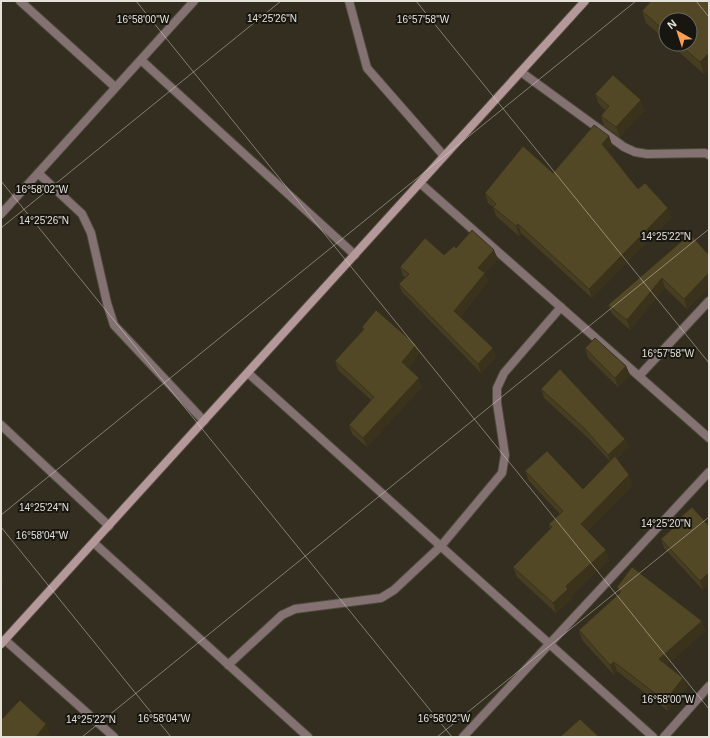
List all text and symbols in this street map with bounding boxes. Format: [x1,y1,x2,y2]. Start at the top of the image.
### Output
north arrow [658,12,698,52]
text: 14°25'26"N [247,13,297,24]
text: 16°58'00"W [117,14,170,25]
text: 16°57'58"W [397,14,450,25]
text: N [665,17,679,31]
text: 16°58'02"W [16,184,69,195]
text: 14°25'26"N [19,215,69,226]
text: 14°25'22"N [641,231,691,242]
text: 16°57'58"W [642,348,695,359]
text: 14°25'24"N [19,502,69,513]
text: 14°25'20"N [641,518,691,529]
text: 16°58'04"W [16,530,69,541]
text: 16°58'00"W [642,694,695,705]
text: 16°58'04"W [138,713,191,724]
text: 16°58'02"W [418,713,471,724]
text: 14°25'22"N [66,714,116,725]

